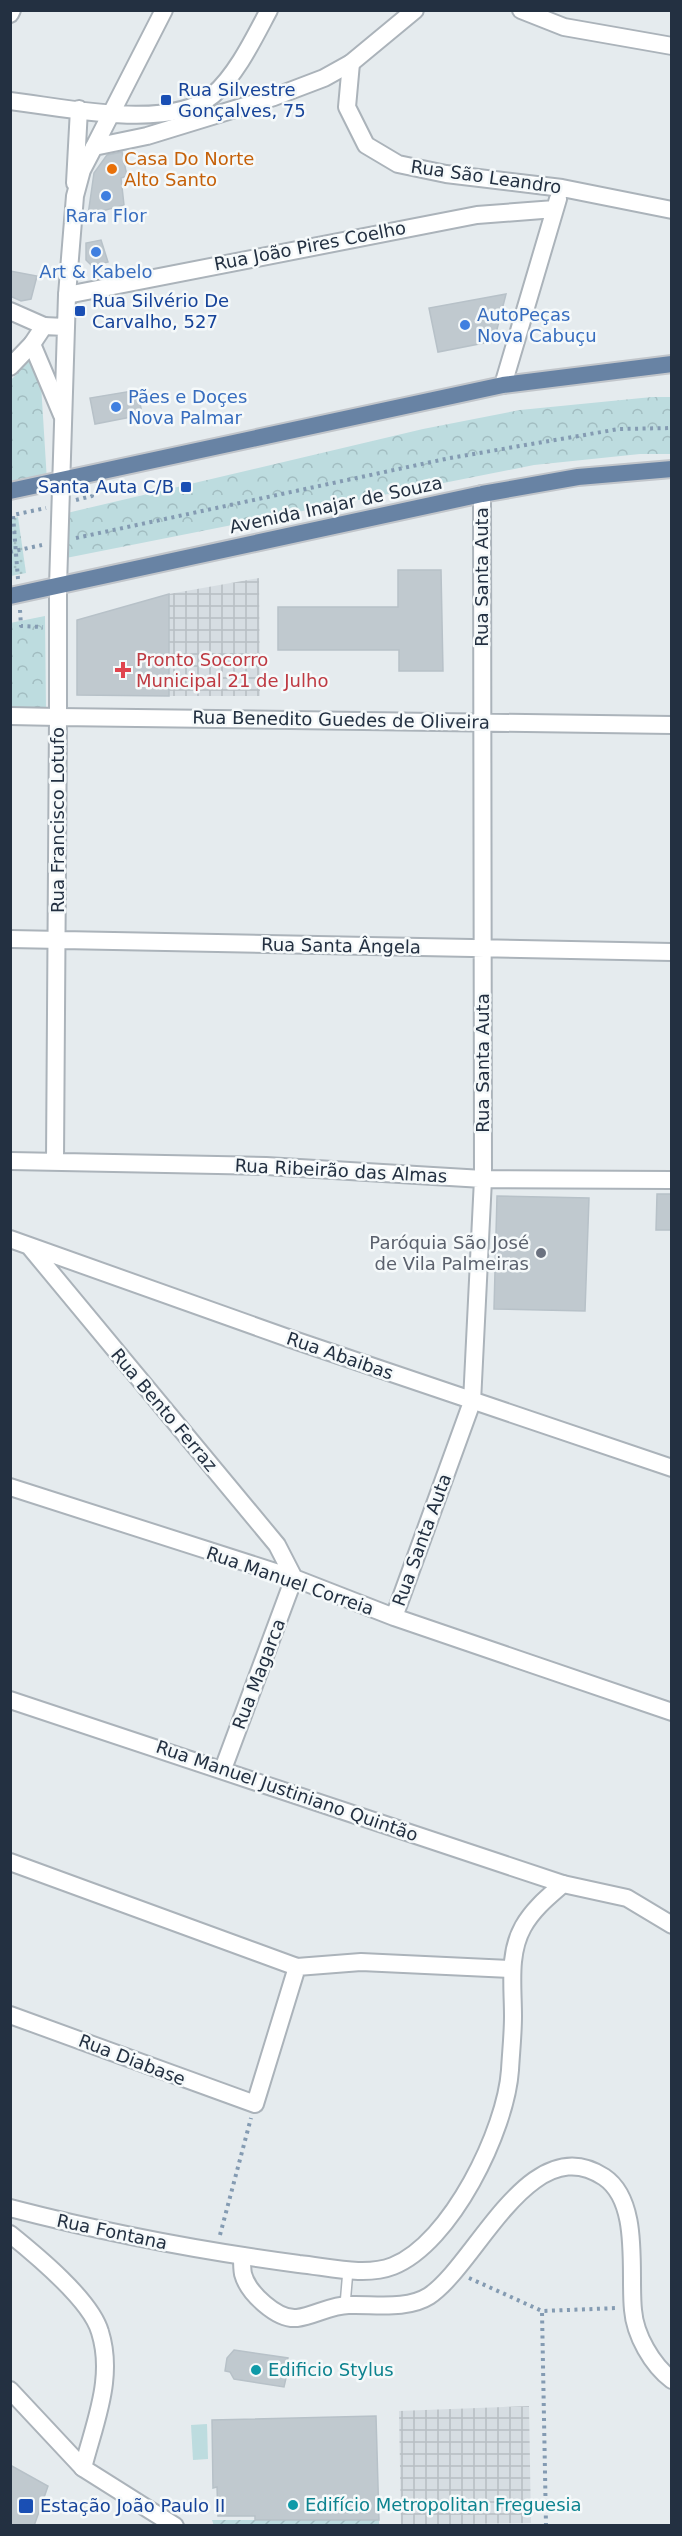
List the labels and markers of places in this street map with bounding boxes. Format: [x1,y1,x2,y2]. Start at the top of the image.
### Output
place label: Rua Silvestre Gonçalves, 75 [178,79,306,121]
marker: Rua Silvestre Gonçalves, 75 [159,93,173,107]
place label: Casa Do Norte Alto Santo [124,148,254,190]
marker: Casa Do Norte Alto Santo [105,162,119,176]
marker: Rara Flor [99,189,113,203]
place label: Rara Flor [65,205,147,226]
marker: Art & Kabelo [89,245,103,259]
place label: Art & Kabelo [39,261,153,282]
place label: Rua Silvério De Carvalho, 527 [92,290,229,332]
marker: Rua Silvério De Carvalho, 527 [73,304,87,318]
place label: AutoPeças Nova Cabuçu [477,304,597,346]
marker: AutoPeças Nova Cabuçu [458,318,472,332]
place label: Pães e Doçes Nova Palmar [128,386,247,428]
marker: Pães e Doçes Nova Palmar [109,400,123,414]
place label: Santa Auta C/B [38,476,174,497]
marker: Santa Auta C/B [179,480,193,494]
place label: Pronto Socorro Municipal 21 de Julho [136,649,328,691]
marker: Pronto Socorro Municipal 21 de Julho [114,661,132,679]
place label: Paróquia São José de Vila Palmeiras [369,1232,529,1274]
marker: Paróquia São José de Vila Palmeiras [534,1246,548,1260]
place label: Edificio Stylus [268,2359,394,2380]
marker: Edificio Stylus [249,2363,263,2377]
place label: Edifício Metropolitan Freguesia [305,2494,582,2515]
place label: Estação João Paulo II [40,2495,225,2516]
marker: Estação João Paulo II [17,2497,35,2515]
marker: Edifício Metropolitan Freguesia [286,2498,300,2512]

